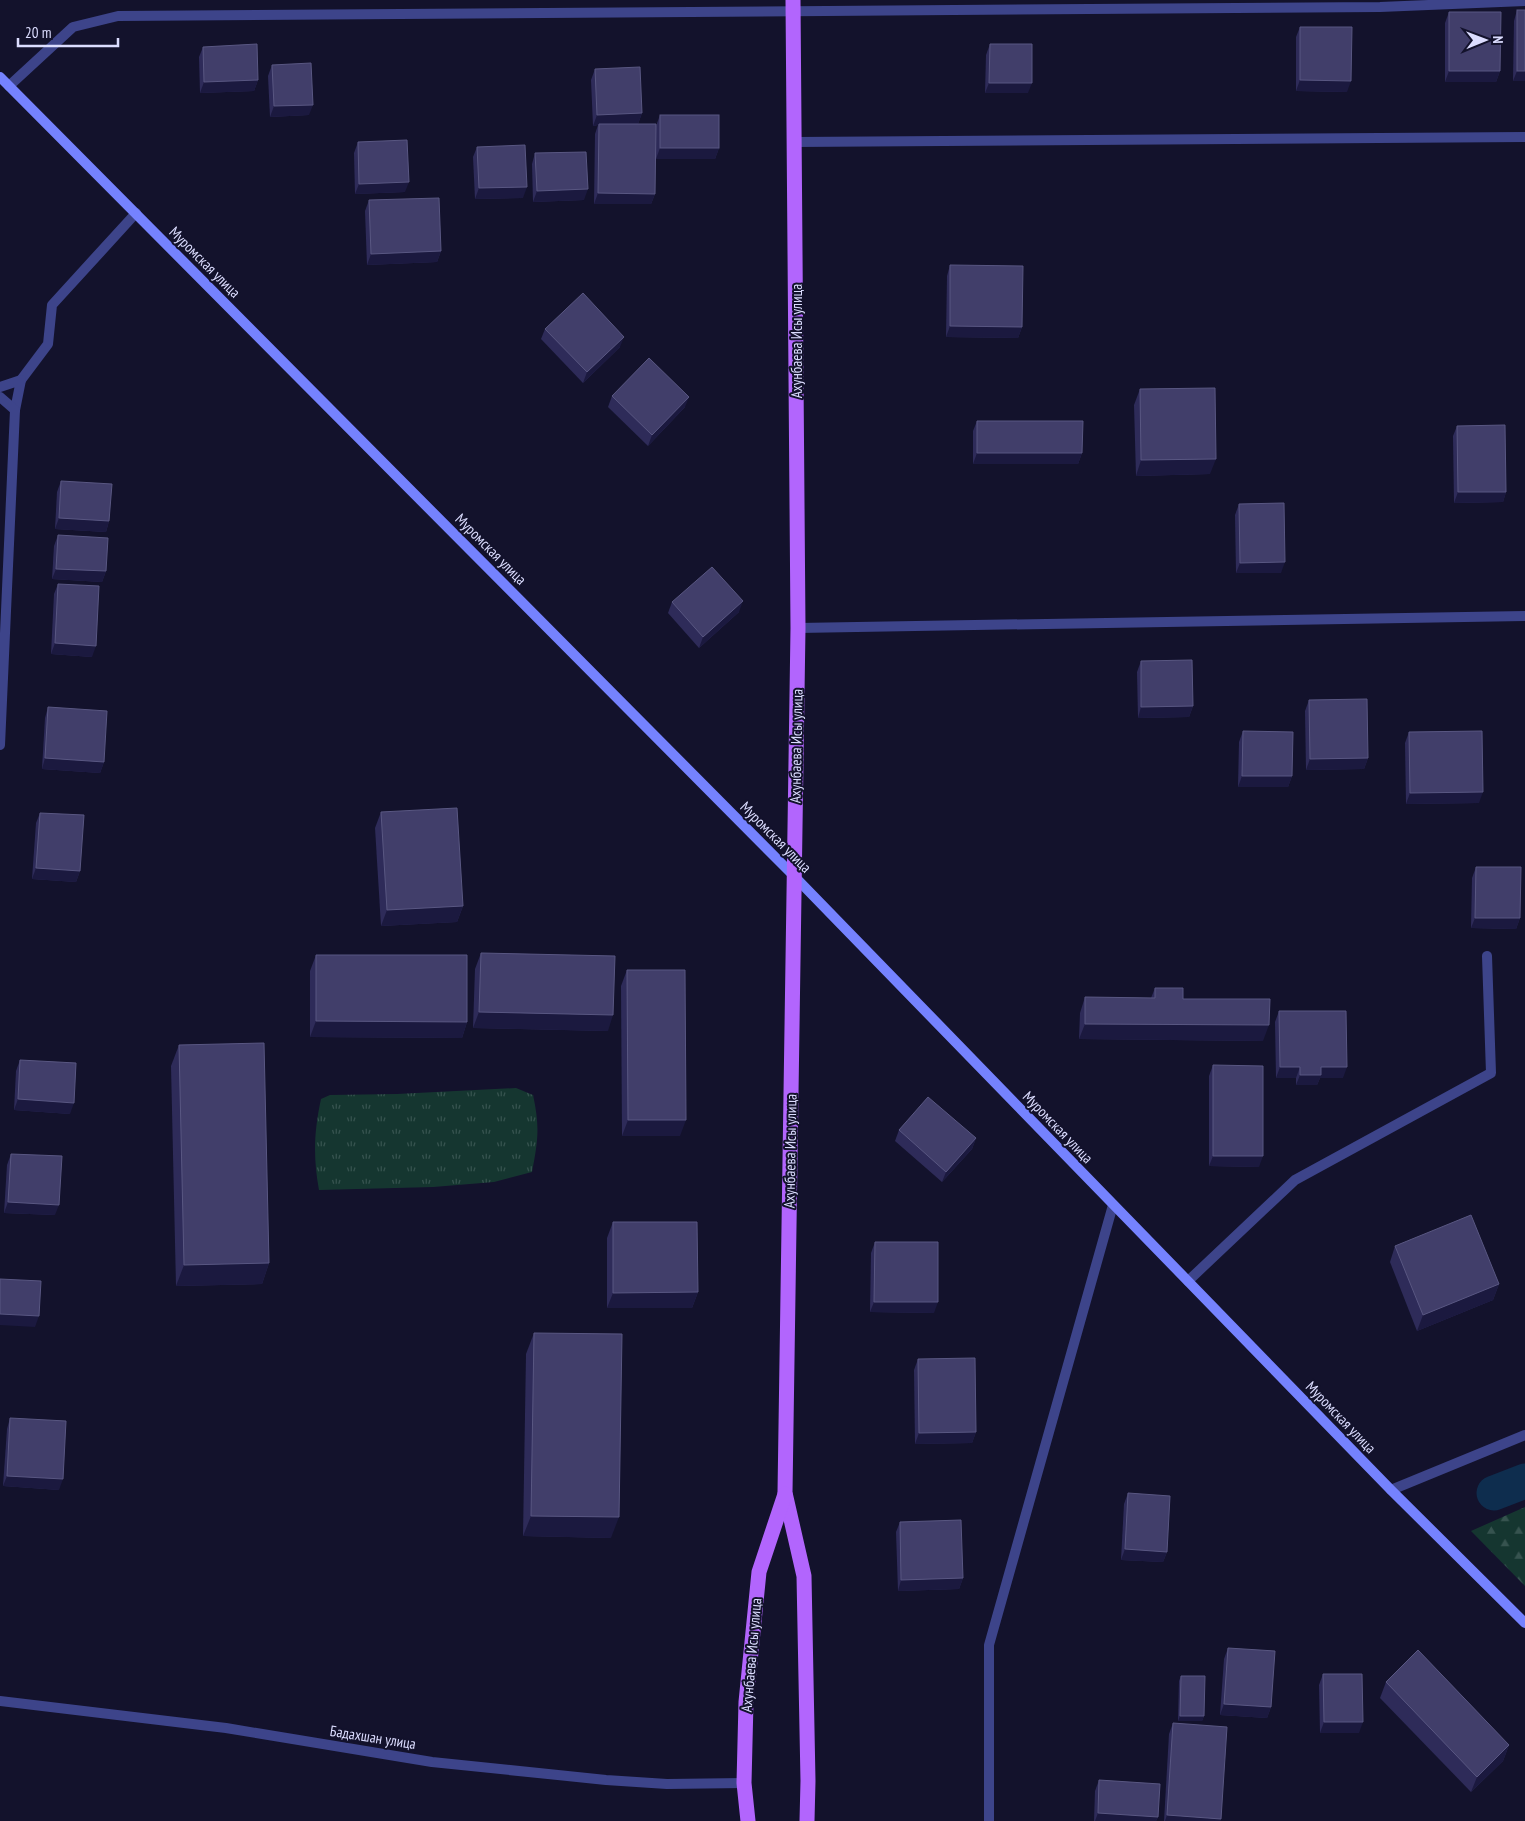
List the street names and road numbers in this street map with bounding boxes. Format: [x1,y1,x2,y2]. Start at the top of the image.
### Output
street label: Муромская улица [165,222,245,302]
street label: Ахунбаева Исы улица [787,284,806,398]
street label: Муромская улица [451,509,531,589]
street label: Ахунбаева Исы улица [786,689,806,803]
street label: Муромская улица [736,797,816,877]
street label: Муромская улица [1019,1087,1097,1167]
street label: Ахунбаева Исы улица [780,1094,800,1208]
street label: Муромская улица [1302,1377,1380,1457]
street label: Ахунбаева Исы улица [737,1597,765,1713]
street label: Бадахшан улица [329,1721,417,1753]

